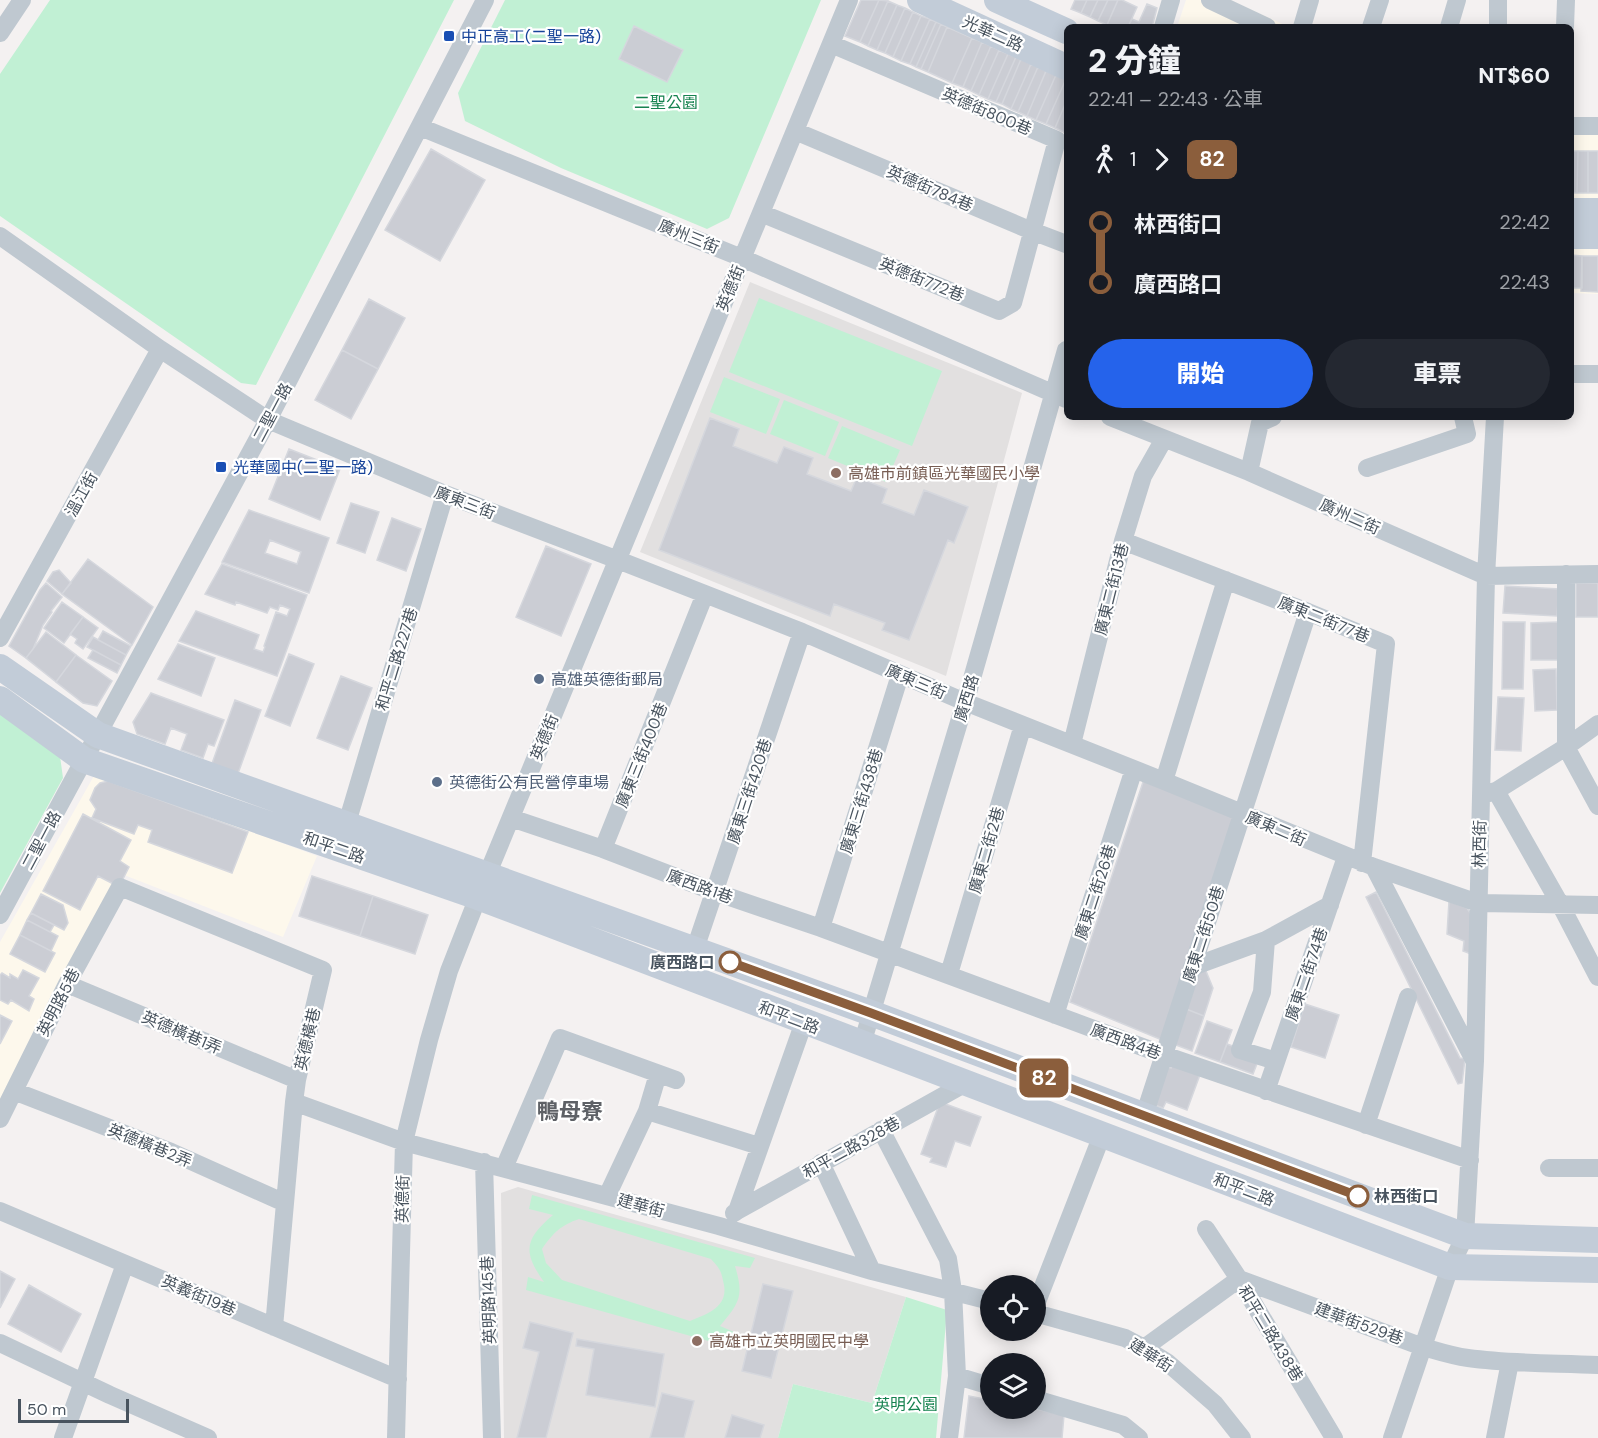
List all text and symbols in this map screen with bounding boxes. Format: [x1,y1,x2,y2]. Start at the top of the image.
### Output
street label: 光華二路 [959,11,1026,56]
place label: 中正高工(二聖一路) [461,26,601,47]
marker: 中正高工(二聖一路) [442,29,456,43]
text: 2 分鐘 [1088,39,1181,82]
text: NT$60 [1478,61,1550,90]
street label: 英德街800巷 [939,83,1035,140]
text: 22:41 – 22:43 · 公車 [1088,86,1263,112]
park label: 二聖公園 [634,92,698,113]
icon: walk [1088,143,1121,176]
icon: forward [1145,143,1178,176]
text: 82 [1199,145,1225,173]
text: 1 [1130,146,1136,172]
street label: 英德街784巷 [883,161,976,216]
text: 22:42 [1499,209,1550,235]
text: 林西街口 [1134,210,1222,239]
street label: 廣州三街 [655,215,722,258]
street label: 英德街772巷 [876,253,967,306]
street label: 英德街 [712,262,749,314]
text: 22:43 [1499,269,1550,295]
text: 廣西路口 [1134,270,1222,299]
button: 開始 [1088,339,1313,408]
button: 車票 [1325,339,1550,408]
street label: 二聖一路 [248,379,297,445]
place label: 光華國中(二聖一路) [233,457,373,478]
marker: 光華國中(二聖一路) [214,460,228,474]
place label: 高雄市前鎮區光華國民小學 [848,463,1040,484]
marker: 高雄市前鎮區光華國民小學 [829,466,843,480]
street label: 溫江街 [61,468,102,520]
street label: 廣東三街 [431,481,498,524]
street label: 廣州二街 [1316,494,1383,539]
street label: 廣東二街13巷 [1090,541,1133,637]
street label: 廣東二街77巷 [1275,592,1373,647]
street label: 和平二路227巷 [371,605,422,713]
street label: 廣東三街 [882,659,949,704]
place label: 高雄英德街郵局 [551,669,663,690]
marker: 高雄英德街郵局 [532,672,546,686]
street label: 廣西路 [949,672,984,724]
street label: 廣東三街400巷 [611,700,672,811]
street label: 英德街 [526,711,563,763]
street label: 廣東三街420巷 [723,736,776,847]
street label: 廣東三街438巷 [836,746,887,856]
place label: 英德街公有民營停車場 [449,772,609,793]
marker: 英德街公有民營停車場 [430,775,444,789]
street label: 廣東二街2巷 [964,804,1009,896]
street label: 廣東二街 [1242,806,1309,851]
street label: 二聖一路 [17,807,66,873]
street label: 林西街 [1469,820,1490,868]
street label: 和平二路 [300,827,368,868]
street label: 廣東二街26巷 [1070,842,1121,943]
street label: 廣西路1巷 [664,865,736,908]
street label: 廣東二街50巷 [1178,883,1229,985]
street label: 廣東二街74巷 [1281,925,1332,1024]
marker: 廣西路口 [719,951,741,973]
place label: 廣西路口 [650,952,714,973]
street label: 英明路5巷 [32,965,85,1040]
street label: 和平二路 [755,996,822,1039]
street label: 英德橫巷1弄 [139,1006,225,1059]
street label: 英德橫巷 [290,1006,325,1073]
street label: 廣西路4巷 [1088,1019,1164,1064]
line badge: 82 [1017,1058,1071,1098]
text: 82 [1031,1064,1057,1092]
district label: 鴨母寮 [537,1097,603,1126]
street label: 和平二路328巷 [799,1112,904,1183]
street label: 英德橫巷2弄 [105,1119,195,1172]
street label: 和平二路 [1210,1168,1277,1211]
street label: 英德街 [392,1175,413,1223]
marker: 林西街口 [1347,1185,1369,1207]
place label: 林西街口 [1374,1186,1438,1207]
street label: 建華街 [615,1189,667,1222]
street label: 英明路145巷 [476,1255,501,1345]
street label: 英義街19巷 [158,1270,239,1321]
map controls [980,1275,1046,1419]
button: locate [980,1275,1046,1341]
street label: 和平二路438巷 [1234,1281,1308,1385]
street label: 建華街529巷 [1312,1298,1406,1349]
place label: 高雄市立英明國民中學 [709,1331,869,1352]
marker: 高雄市立英明國民中學 [690,1334,704,1348]
street label: 建華街 [1125,1334,1177,1377]
button: layers [980,1353,1046,1419]
park label: 英明公園 [874,1394,938,1415]
scale bar [18,1396,129,1424]
text: 50 m [27,1399,66,1420]

